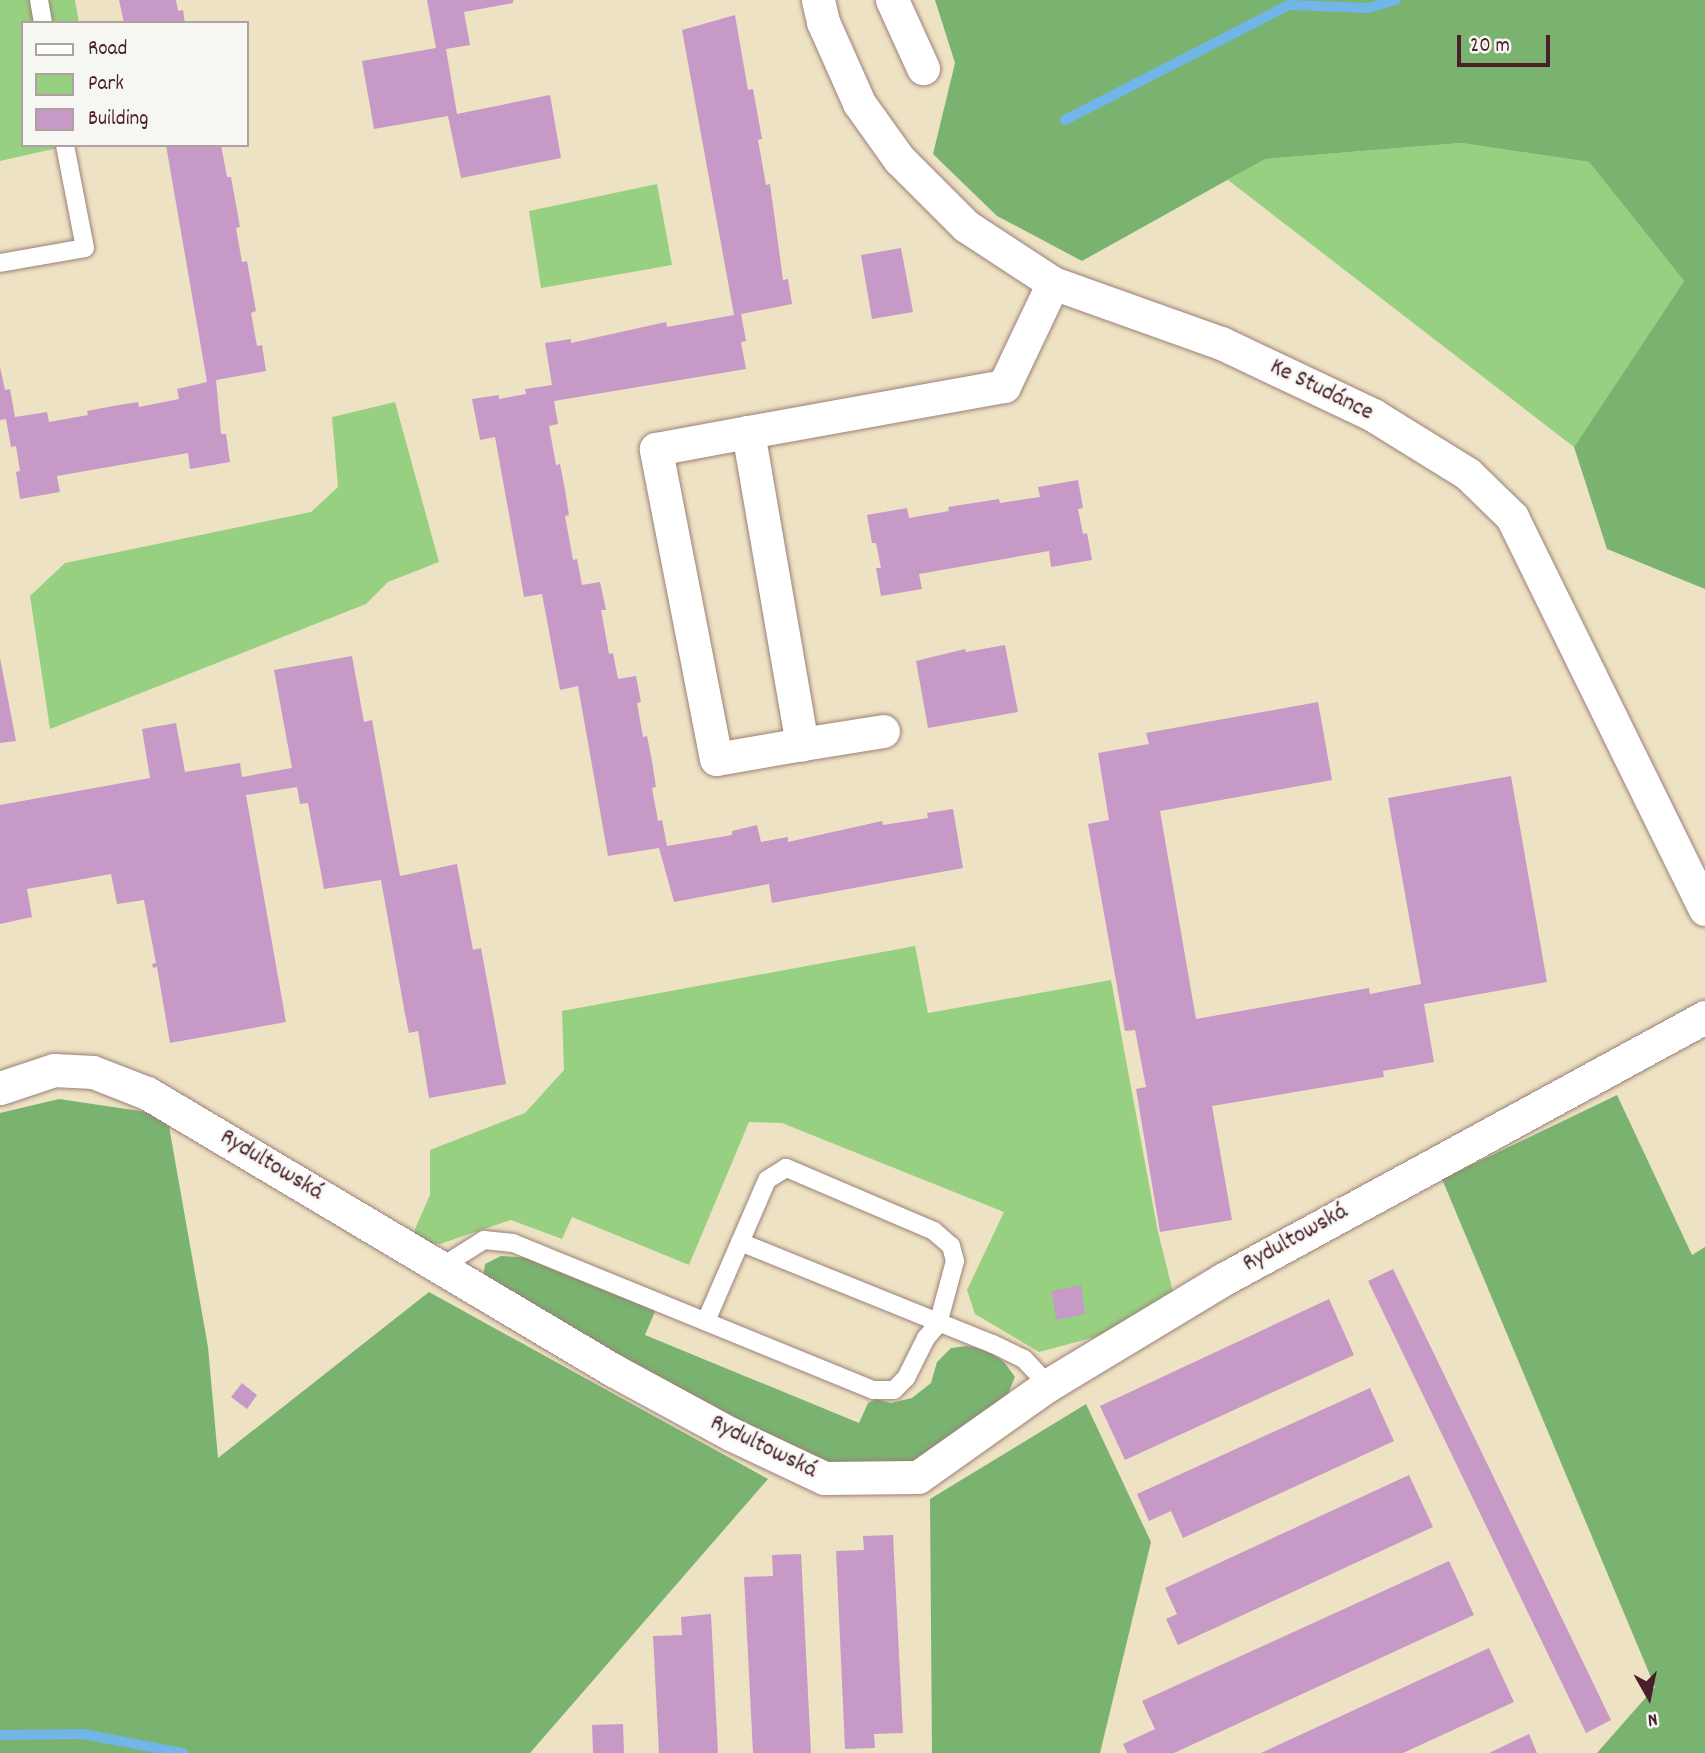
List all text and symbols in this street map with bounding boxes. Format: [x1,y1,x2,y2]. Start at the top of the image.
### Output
legend [21,21,248,147]
scale bar [1460,21,1553,65]
text: 20 m [1470,32,1510,62]
text: Road [88,35,127,65]
text: Park [88,70,124,100]
text: Building [88,105,148,135]
street label: Ke Studánce [1265,354,1377,428]
street label: Rydultowská [214,1124,328,1208]
street label: Rydultowská [1238,1198,1354,1280]
street label: Rydultowská [705,1410,821,1486]
north arrow [1614,1662,1684,1732]
text: N [1646,1704,1659,1732]

